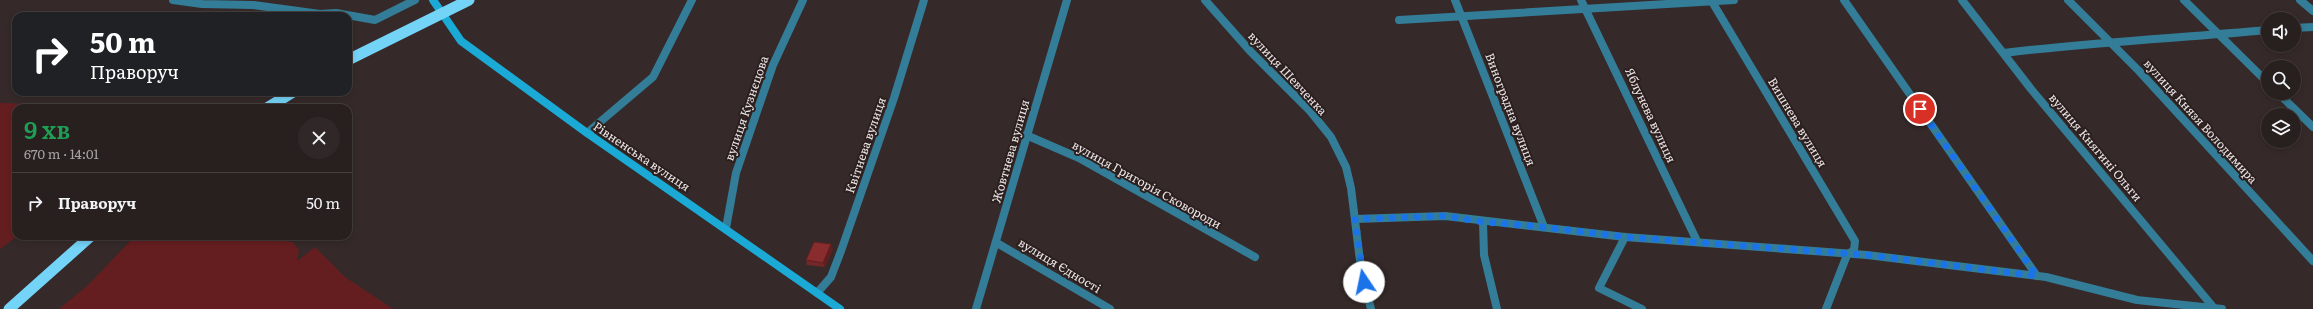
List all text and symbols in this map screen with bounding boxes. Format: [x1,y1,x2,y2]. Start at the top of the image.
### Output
map controls [2261,12,2301,148]
button: sound [2261,12,2301,52]
text: 50 m [90,20,156,62]
street label: вулиця Шевченка [1244,27,1332,119]
icon: right [24,28,76,80]
street label: Виноградна вулиця [1481,50,1541,168]
street label: вулиця Кузнєцова [720,52,773,163]
street label: вулиця Князя Володимира [2140,55,2262,188]
text: Праворуч [90,58,179,85]
button: search [2261,60,2301,100]
street label: Яблунева вулиця [1621,64,1681,166]
street label: Вишнева вулиця [1764,74,1832,170]
street label: вулиця Княгині Ольги [2045,89,2147,205]
pin [1903,92,1937,126]
street label: Квітнева вулиця [840,95,890,195]
street label: Жовтнева вулиця [987,97,1033,205]
icon: arrive [1909,98,1931,120]
button: layers [2261,108,2301,148]
text: 9 хв [24,111,70,146]
button: close [298,117,340,159]
street label: Рівненська вулиця [590,117,694,195]
street label: вулиця Григорія Сковороди [1069,135,1225,233]
text: 670 m · 14:01 [24,144,99,163]
text: Праворуч [58,191,136,214]
text: 50 m [306,191,340,214]
icon: right [24,192,46,214]
street label: вулиця Єдності [1015,233,1105,297]
position arrow [1343,261,1385,303]

